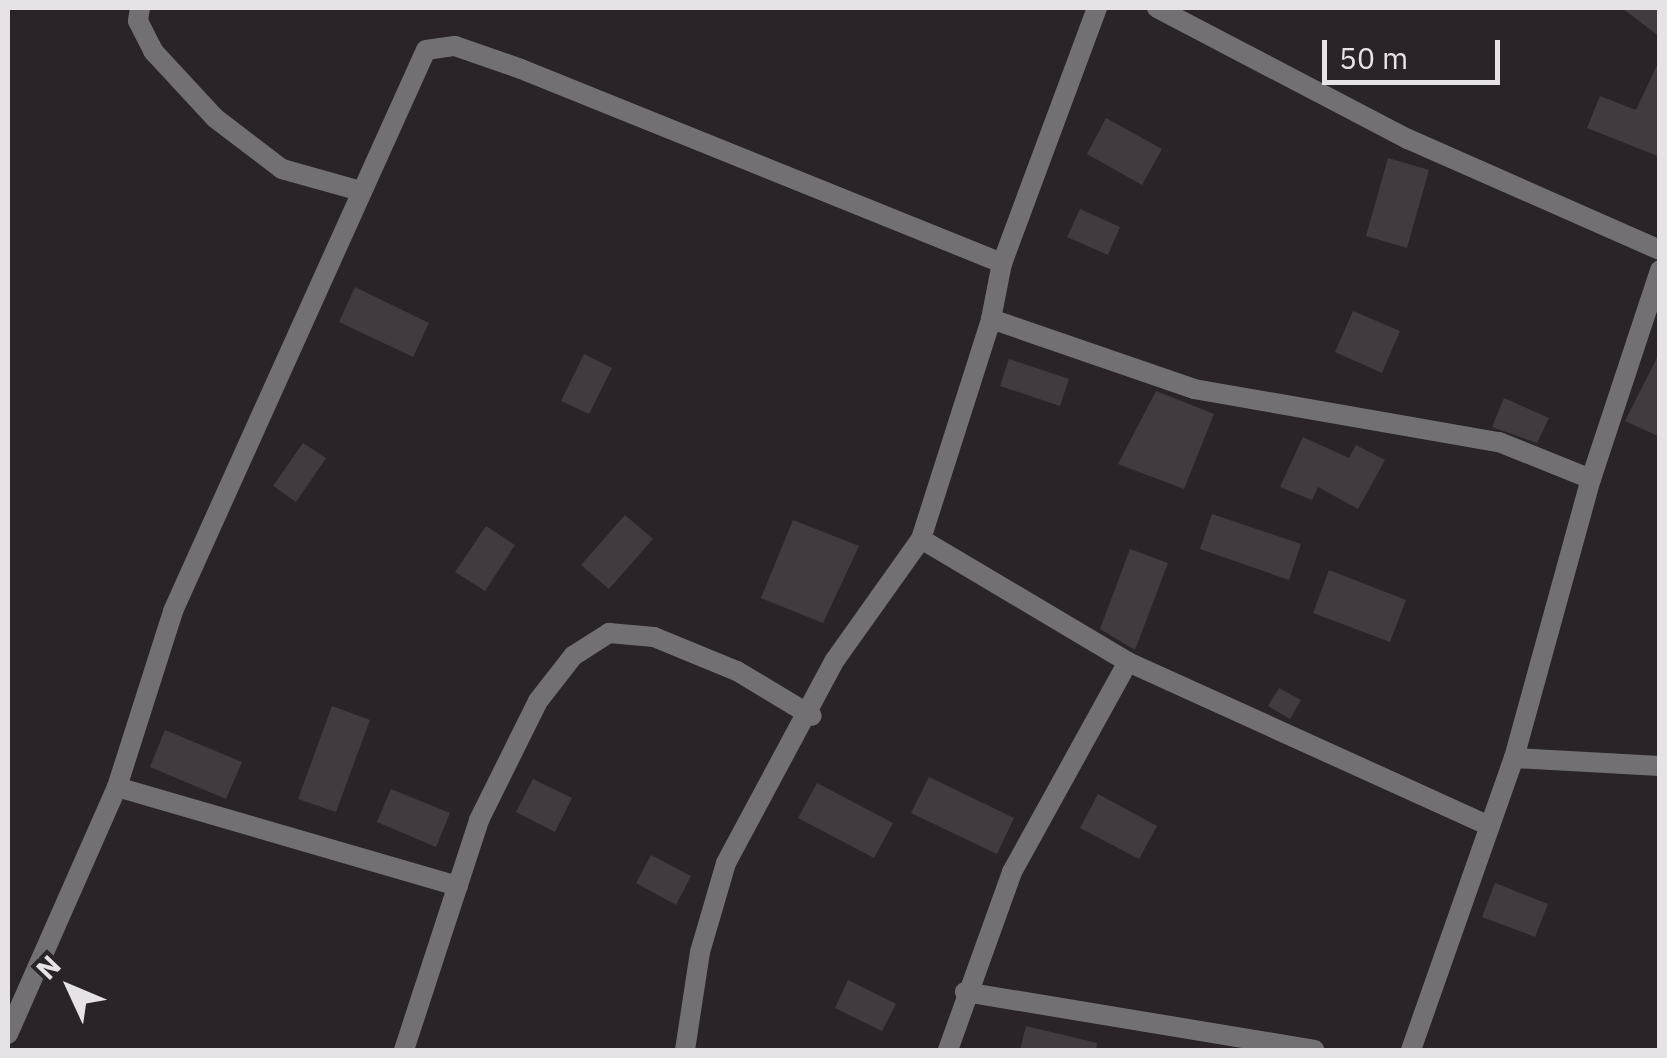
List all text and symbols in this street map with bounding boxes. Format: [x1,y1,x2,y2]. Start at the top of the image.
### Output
scale bar [1327,20,1504,82]
text: 50 m [1339,38,1408,77]
north arrow [20,938,120,1038]
text: N [28,947,68,987]

